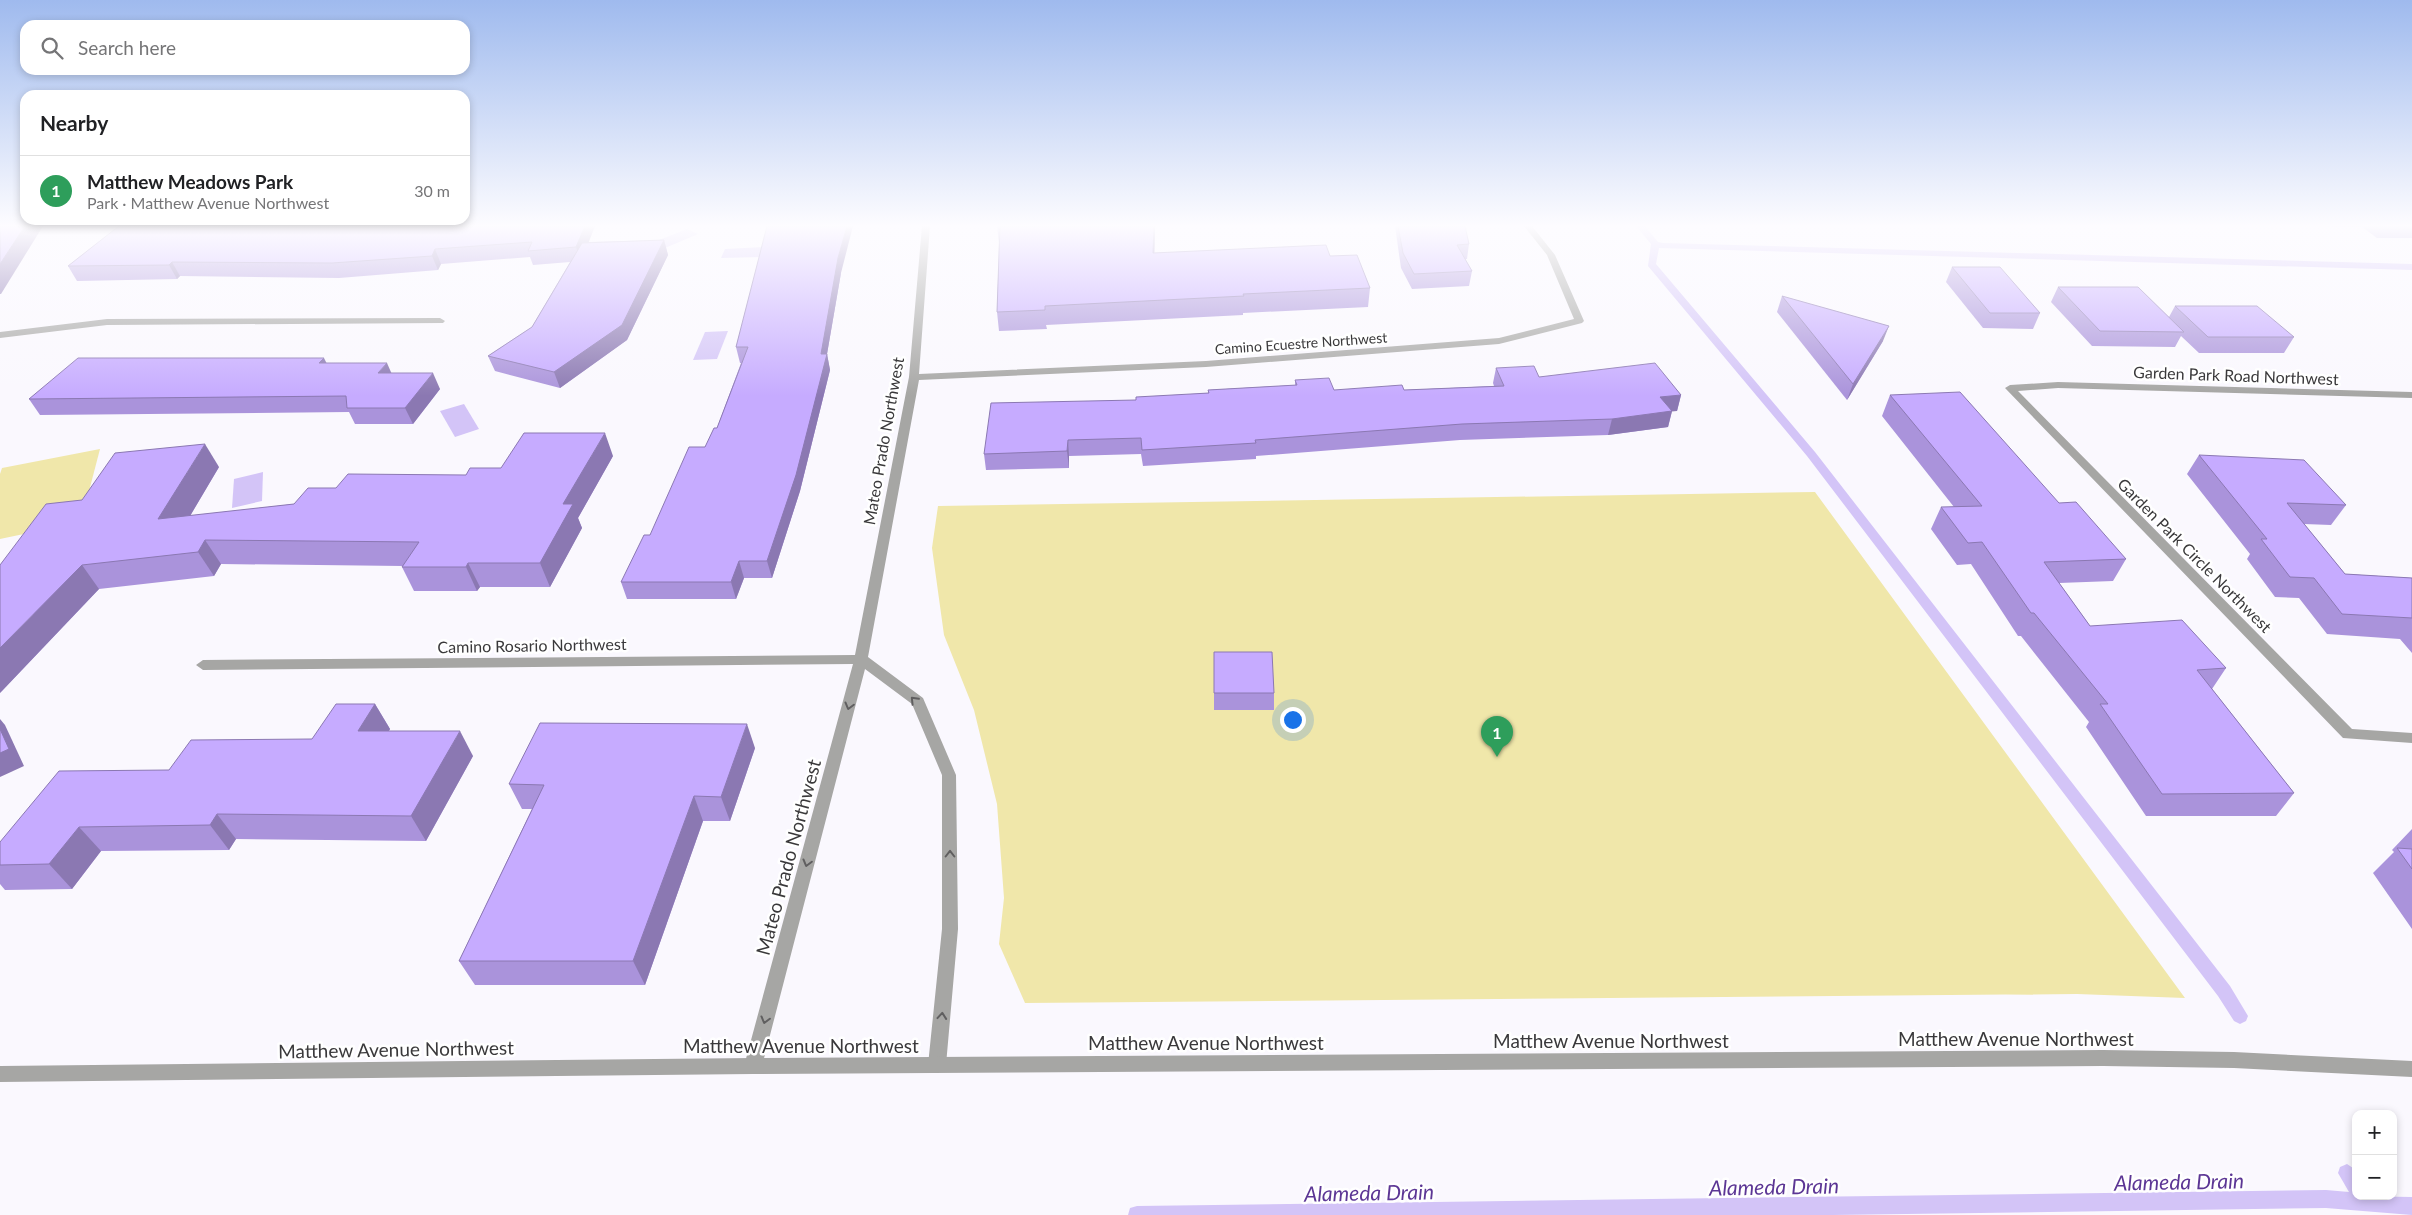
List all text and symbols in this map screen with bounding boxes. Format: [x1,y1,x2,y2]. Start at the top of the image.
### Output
search box [20,20,470,75]
icon: search [38,34,66,62]
text: Search here [78,36,176,59]
text: Nearby [40,110,108,135]
text: Matthew Meadows Park [87,170,293,193]
text: 1 [51,181,61,200]
text: 30 m [414,181,450,200]
text: Park · Matthew Avenue Northwest [87,193,329,212]
street label: Camino Ecuestre Northwest [1214,328,1388,358]
street label: Mateo Prado Northwest [859,355,907,526]
street label: Garden Park Road Northwest [2133,362,2339,388]
street label: Garden Park Circle Northwest [2114,474,2276,636]
street label: Camino Rosario Northwest [437,634,627,656]
one-way arrow [911,697,920,706]
one-way arrow [844,702,854,710]
your location [1280,707,1306,733]
pin: 1 [1481,716,1513,757]
street label: Mateo Prado Northwest [751,756,825,958]
one-way arrow [945,850,955,858]
one-way arrow [802,859,813,868]
one-way arrow [936,1012,947,1020]
one-way arrow [760,1016,771,1025]
street label: Matthew Avenue Northwest [1898,1027,2134,1050]
street label: Matthew Avenue Northwest [1493,1029,1729,1052]
street label: Matthew Avenue Northwest [1088,1031,1324,1054]
street label: Matthew Avenue Northwest [683,1034,919,1057]
street label: Matthew Avenue Northwest [278,1035,514,1063]
map controls [2352,1110,2397,1200]
button: + [2352,1110,2397,1155]
button: − [2352,1155,2397,1200]
water label: Alameda Drain [2113,1167,2244,1195]
water label: Alameda Drain [1708,1172,1839,1200]
water label: Alameda Drain [1303,1178,1434,1206]

